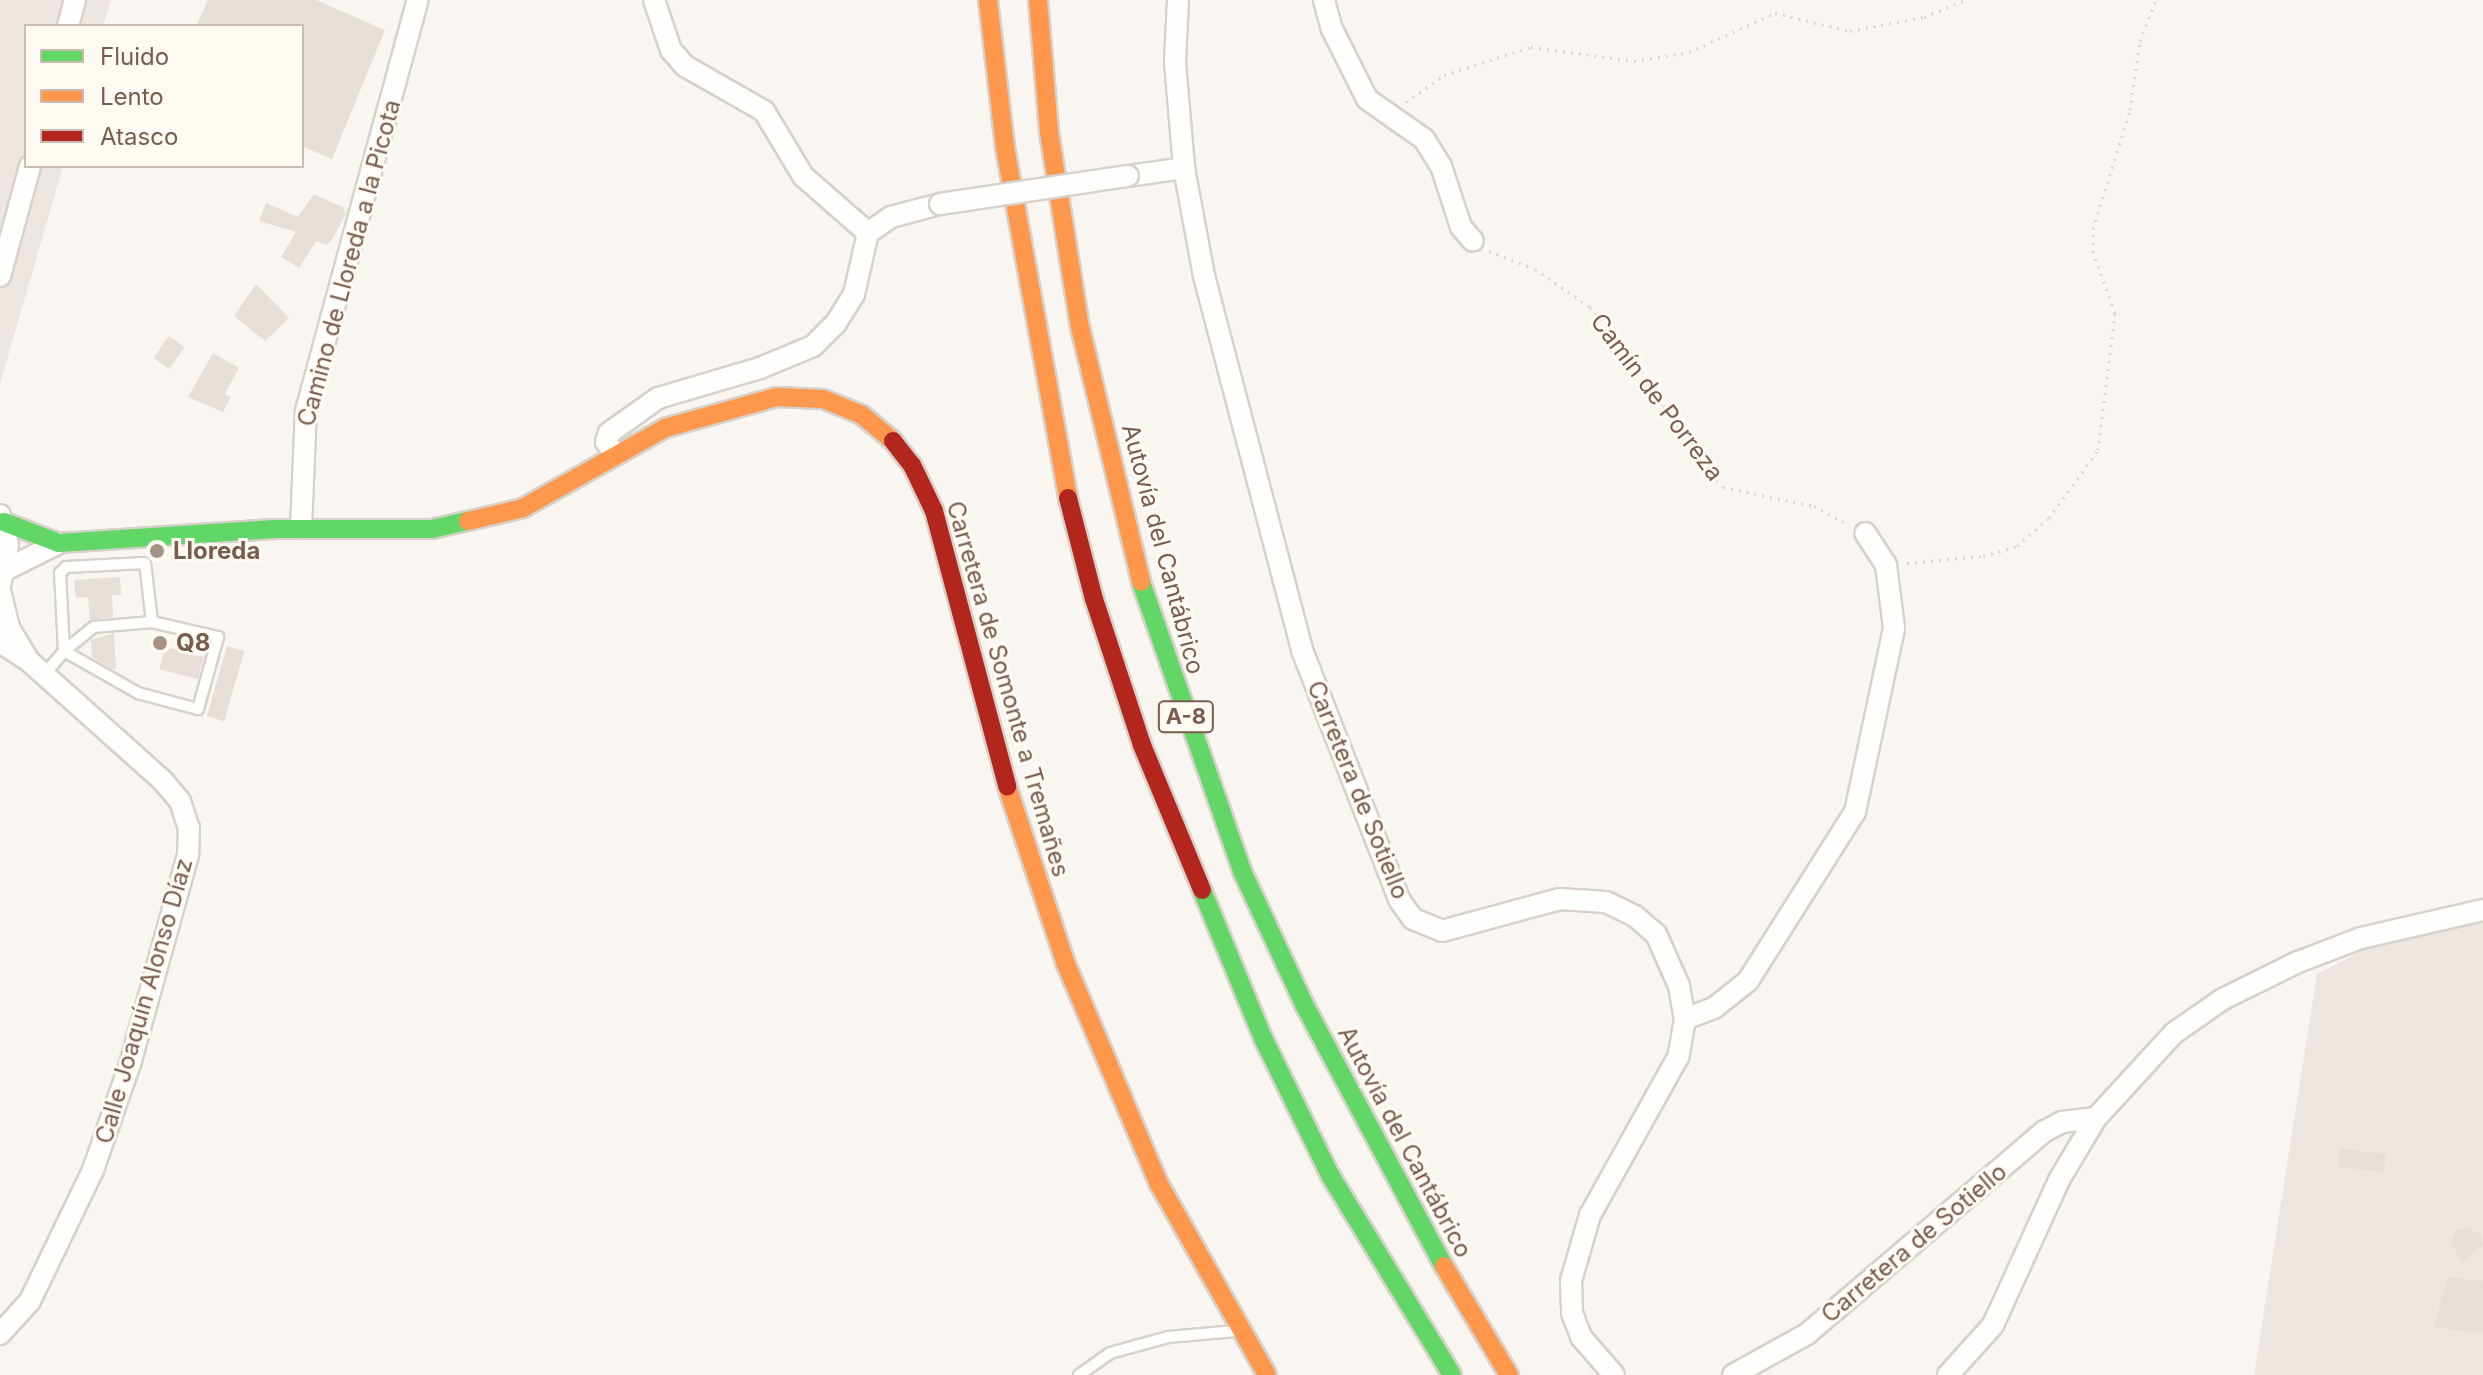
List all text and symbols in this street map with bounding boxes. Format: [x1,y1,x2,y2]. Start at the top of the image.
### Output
legend [24,24,304,168]
text: Fluido [100,42,169,71]
text: Lento [100,82,164,111]
street label: Camino de Lloreda a la Picota [291,97,407,429]
text: Atasco [100,122,178,151]
street label: Camín de Porreza [1585,308,1729,486]
street label: Autovía del Cantábrico [1116,421,1210,677]
street label: Carretera de Somonte a Tremañes [940,498,1076,880]
place label: Lloreda [173,537,260,565]
marker: Lloreda [148,542,166,560]
place label: Q8 [176,629,210,657]
marker: Q8 [151,634,169,652]
street label: Carretera de Sotiello [1301,677,1415,903]
road number: A-8 [1156,699,1216,735]
street label: Calle Joaquín Alonso Díaz [89,855,199,1147]
street label: Autovía del Cantábrico [1332,1021,1478,1263]
street label: Carretera de Sotiello [1816,1157,2012,1329]

